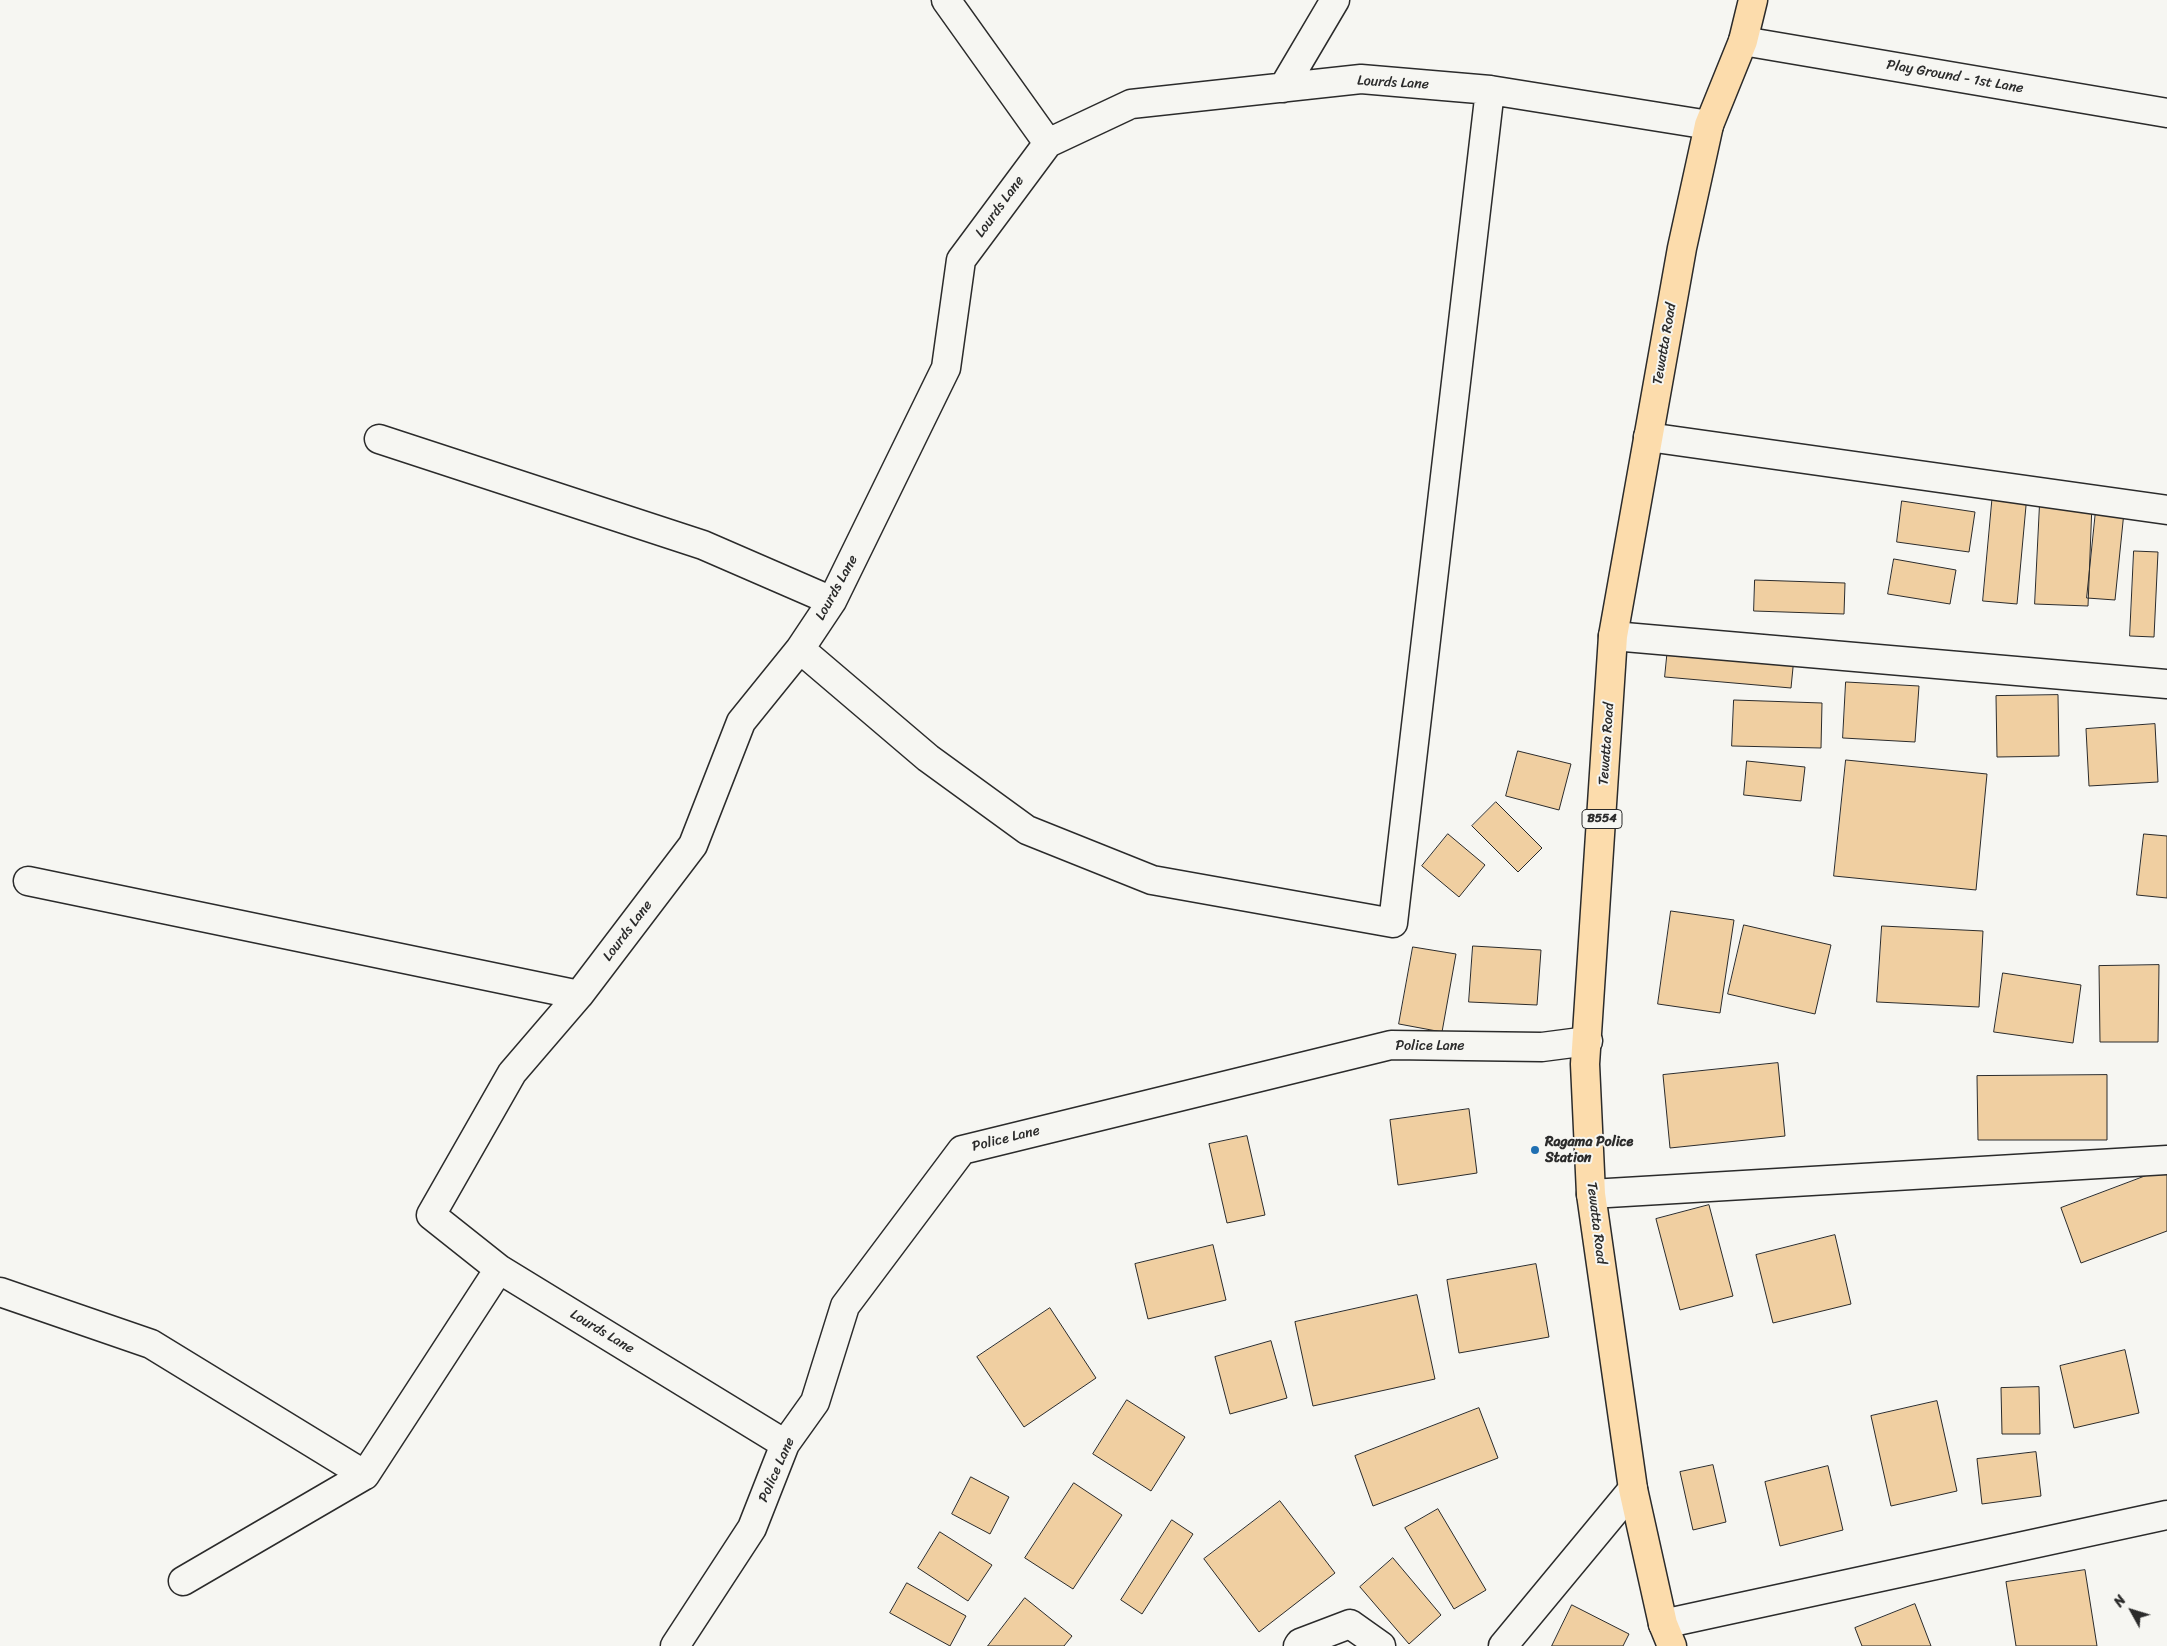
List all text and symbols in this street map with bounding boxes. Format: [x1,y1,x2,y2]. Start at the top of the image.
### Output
street label: Play Ground - 1st Lane [1885,57,2025,97]
street label: Lourds Lane [1357,73,1429,93]
street label: Lourds Lane [972,173,1028,241]
street label: Tewatta Road [1650,302,1680,386]
street label: Lourds Lane [812,553,862,623]
street label: Tewatta Road [1596,702,1618,786]
road number: B554 [1582,810,1622,829]
street label: Lourds Lane [600,897,656,965]
street label: Police Lane [1395,1038,1465,1054]
street label: Police Lane [970,1122,1042,1156]
place label: Ragama Police Station [1545,1134,1633,1166]
marker: Ragama Police Station [1529,1144,1541,1156]
street label: Tewatta Road [1583,1181,1609,1265]
street label: Lourds Lane [567,1306,637,1358]
street label: Police Lane [755,1435,799,1505]
north arrow [2107,1586,2157,1636]
text: N [2107,1590,2133,1613]

